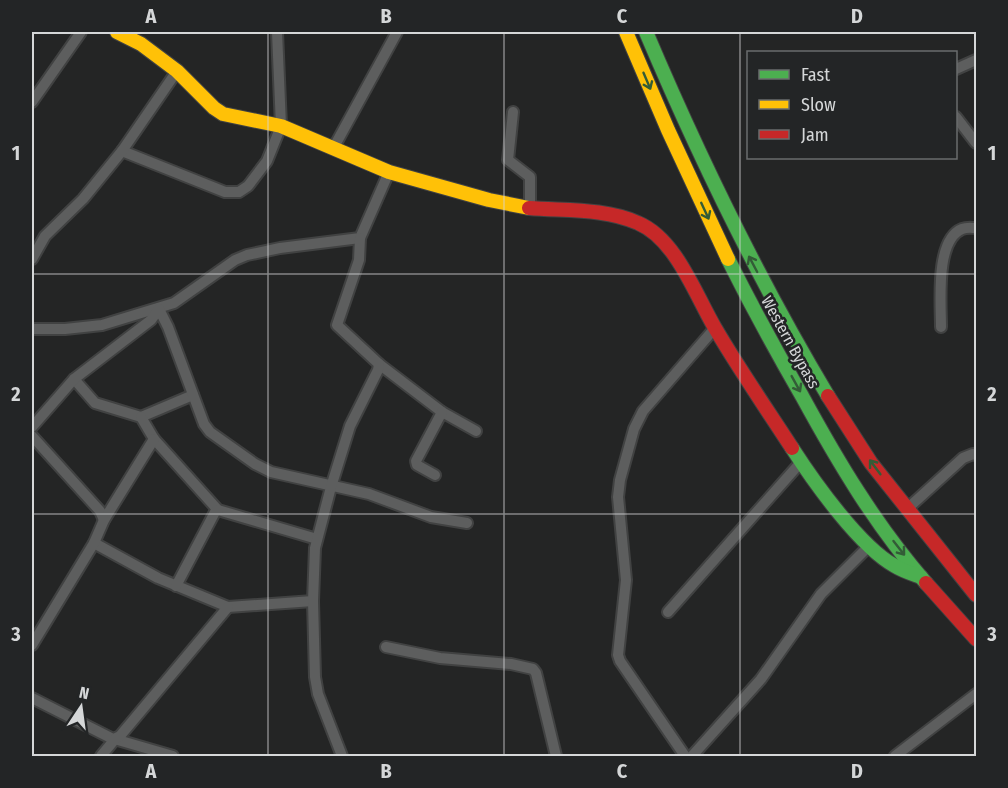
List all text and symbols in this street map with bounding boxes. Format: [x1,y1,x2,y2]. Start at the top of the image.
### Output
text: A [145,4,158,28]
text: B [380,4,392,28]
text: C [617,4,628,28]
text: D [851,4,863,28]
legend [747,51,957,159]
text: Fast [801,64,830,86]
one-way arrow [642,71,653,89]
text: Slow [801,94,836,116]
text: Jam [801,124,829,146]
text: 1 [12,141,20,165]
text: 1 [988,141,996,165]
one-way arrow [700,201,712,219]
one-way arrow [747,256,759,273]
street label: Western Bypass [757,293,824,392]
one-way arrow [791,374,802,392]
text: 2 [10,382,21,406]
text: 2 [986,382,997,406]
one-way arrow [868,459,881,475]
one-way arrow [893,540,905,556]
text: 3 [10,622,21,646]
text: 3 [986,622,997,646]
north arrow [51,677,111,737]
text: N [77,683,91,703]
text: A [145,759,158,783]
text: B [380,759,392,783]
text: C [617,759,628,783]
text: D [851,759,863,783]

